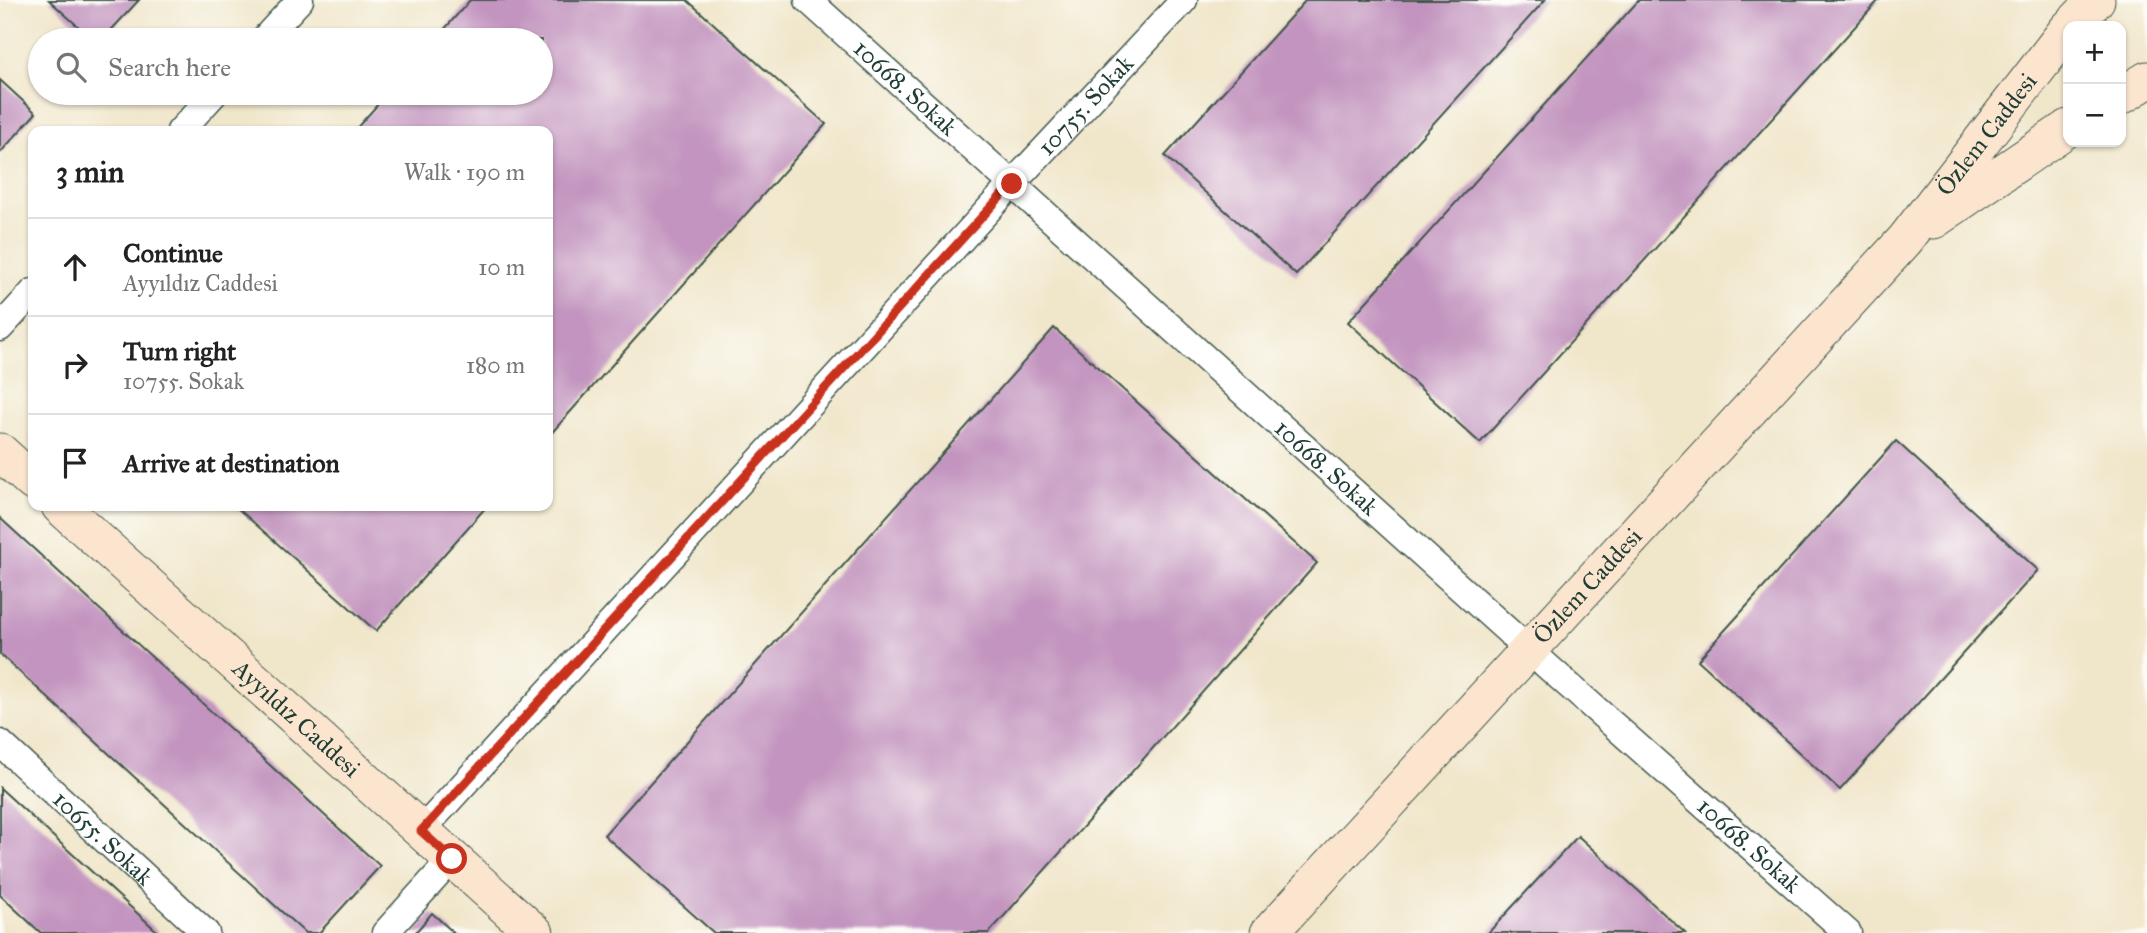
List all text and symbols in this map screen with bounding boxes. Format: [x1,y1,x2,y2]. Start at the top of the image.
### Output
map controls [2063,21,2126,147]
button: + [2063,21,2126,84]
search box [28,28,553,105]
street label: 10668. Sokak [847,33,964,143]
icon: search [52,48,90,86]
street label: 10755. Sokak [1031,48,1140,162]
text: Search here [108,51,231,83]
street label: Özlem Caddesi [1930,67,2044,202]
button: − [2063,84,2126,147]
text: 3 min [56,154,124,190]
text: Walk · 190 m [404,158,525,186]
route end [996,168,1027,199]
text: Continue [123,237,223,269]
icon: ahead [56,248,94,286]
text: 10 m [478,253,525,281]
text: Ayyıldız Caddesi [123,269,278,297]
text: Turn right [123,335,236,367]
icon: right [56,346,94,384]
text: 180 m [466,351,525,379]
text: 10755. Sokak [123,367,244,395]
street label: 10668. Sokak [1268,413,1385,522]
icon: arrive [56,444,94,482]
text: Arrive at destination [123,447,340,479]
street label: Özlem Caddesi [1527,521,1649,650]
street label: Ayyıldız Caddesi [226,653,367,784]
street label: 10655. Sokak [46,784,160,892]
street label: 10668. Sokak [1691,791,1808,900]
route start [436,843,467,874]

